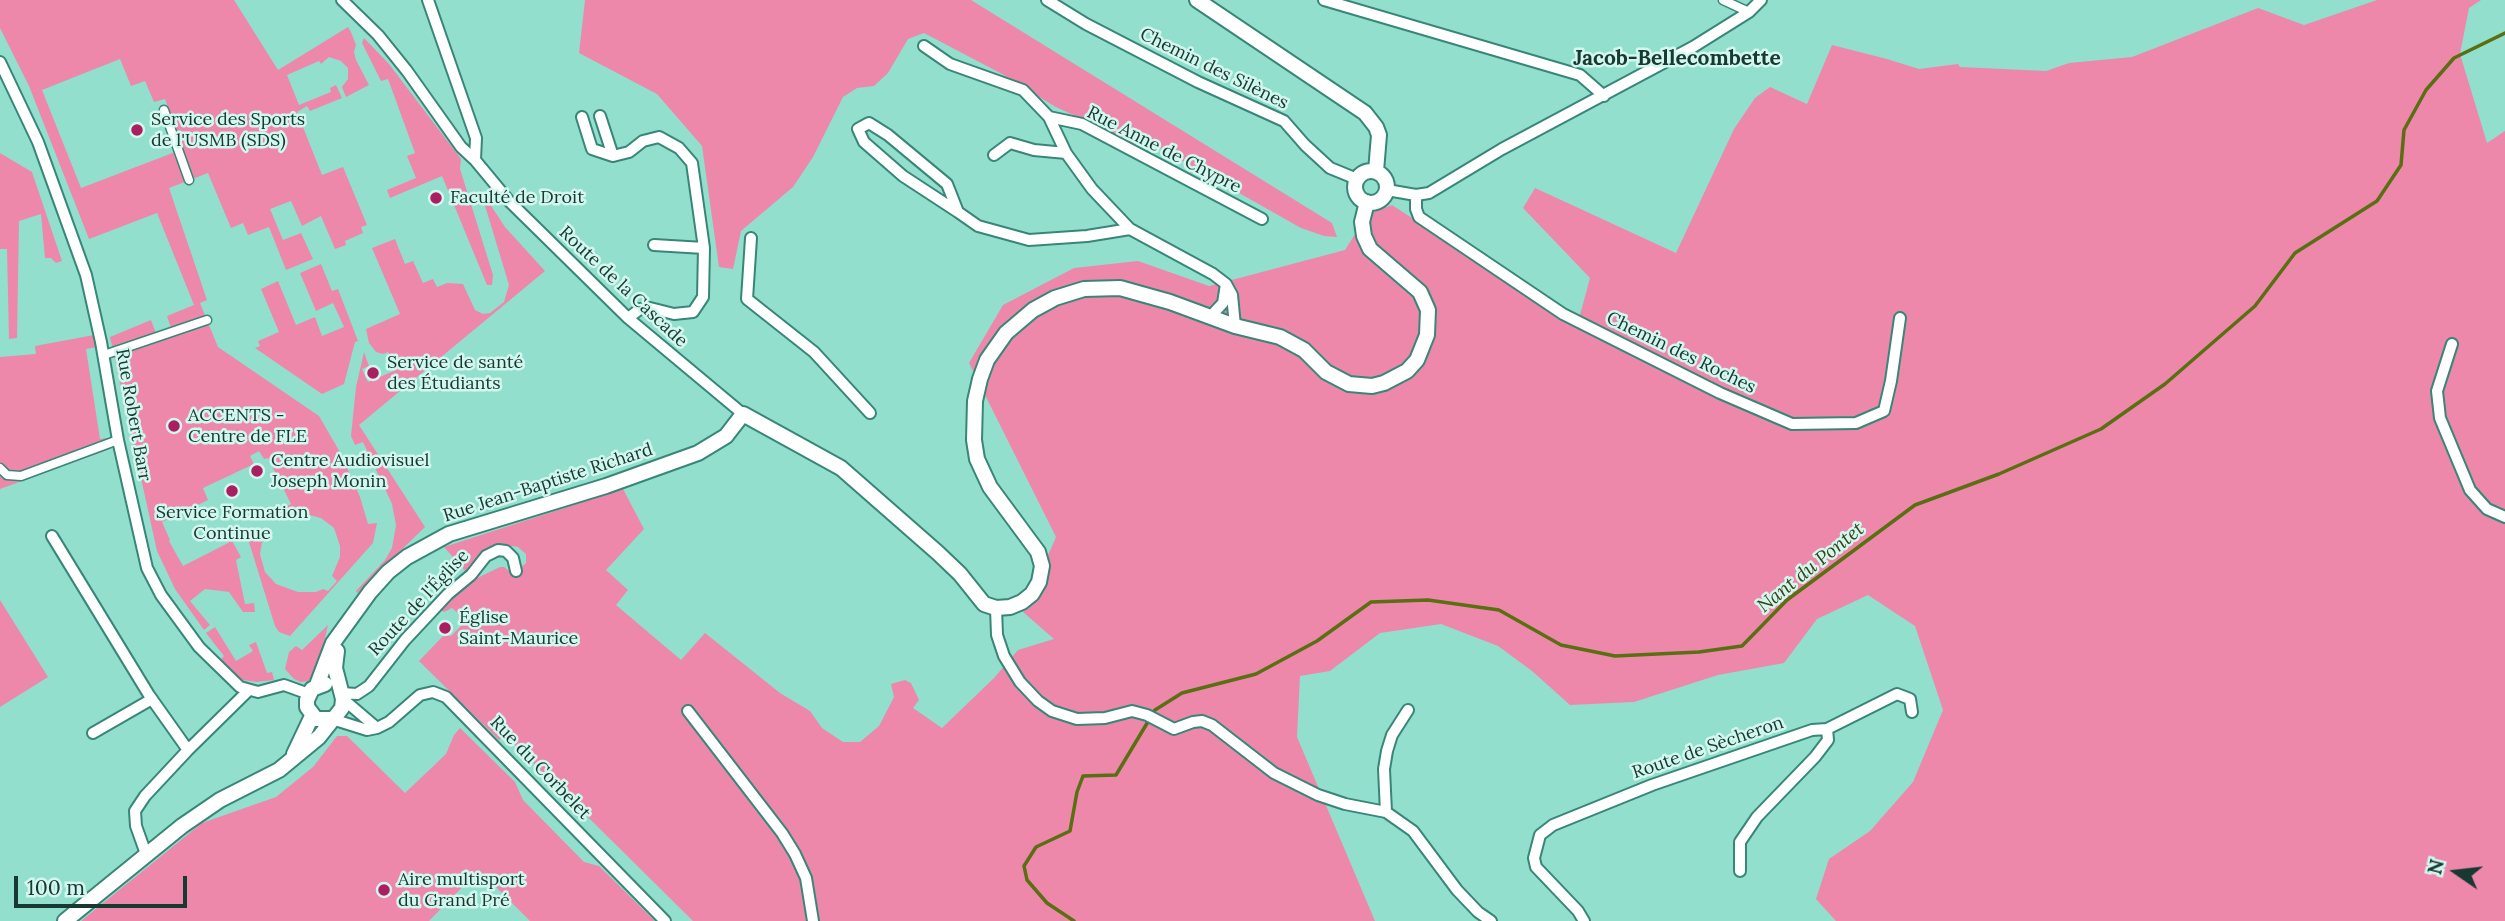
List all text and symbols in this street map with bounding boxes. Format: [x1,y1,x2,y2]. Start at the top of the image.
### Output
street label: Chemin des Silènes [1136,24,1292,114]
district label: Jacob-Bellecombette [1573,46,1781,72]
street label: Rue Anne de Chypre [1083,102,1245,198]
place label: Service des Sports de l'USMB (SDS) [151,109,305,152]
marker: Service des Sports de l'USMB (SDS) [129,122,145,138]
place label: Faculté de Droit [450,187,584,209]
marker: Faculté de Droit [428,190,444,206]
street label: Route de la Cascade [554,222,692,352]
street label: Chemin des Roches [1603,307,1759,399]
street label: Rue Robert Barr [111,347,155,483]
place label: Service de santé des Étudiants [387,352,523,394]
marker: Service de santé des Étudiants [365,365,381,381]
place label: ACCENTS - Centre de FLE [188,405,307,448]
marker: ACCENTS - Centre de FLE [166,418,182,434]
street label: Rue Jean-Baptiste Richard [441,439,655,527]
place label: Centre Audiovisuel Joseph Monin [271,450,429,492]
marker: Centre Audiovisuel Joseph Monin [249,463,265,479]
marker: Service Formation Continue [224,483,240,499]
place label: Service Formation Continue [156,502,308,544]
water label: Nant du Pontet [1753,518,1869,618]
street label: Route de l'Église [364,545,474,661]
place label: Église Saint-Maurice [459,607,578,650]
marker: Église Saint-Maurice [437,620,453,636]
street label: Rue du Corbelet [485,712,595,824]
street label: Route de Sècheron [1630,712,1786,784]
north arrow [2421,837,2491,907]
text: N [2422,857,2449,877]
scale bar [18,862,191,906]
place label: Aire multisport du Grand Pré [398,869,525,912]
text: 100 m [27,874,85,901]
marker: Aire multisport du Grand Pré [376,882,392,898]

